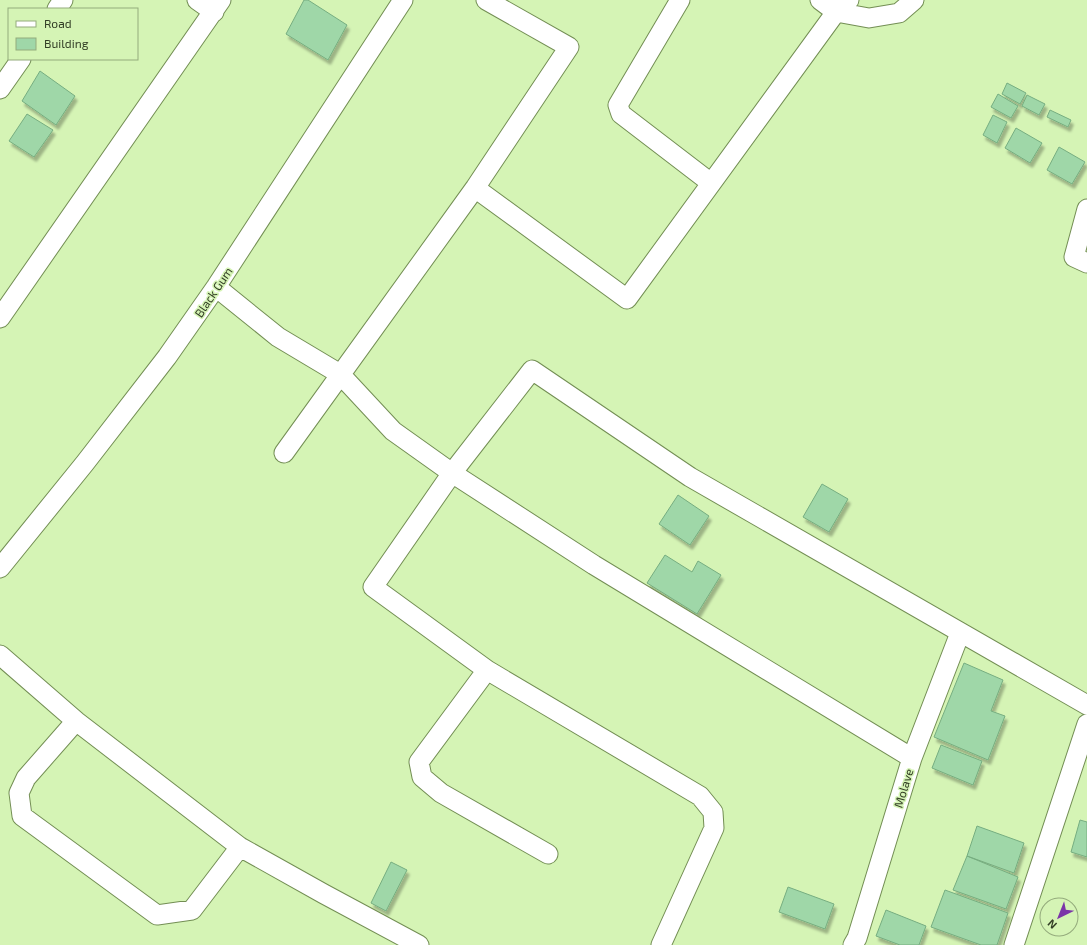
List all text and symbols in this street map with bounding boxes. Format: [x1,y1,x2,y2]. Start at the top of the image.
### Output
legend [8,8,138,60]
text: Road [44,16,72,30]
text: Building [44,36,89,50]
street label: Black Gum [191,264,235,320]
street label: Molave [890,767,916,809]
north arrow [1039,897,1079,937]
text: N [1044,917,1059,932]

